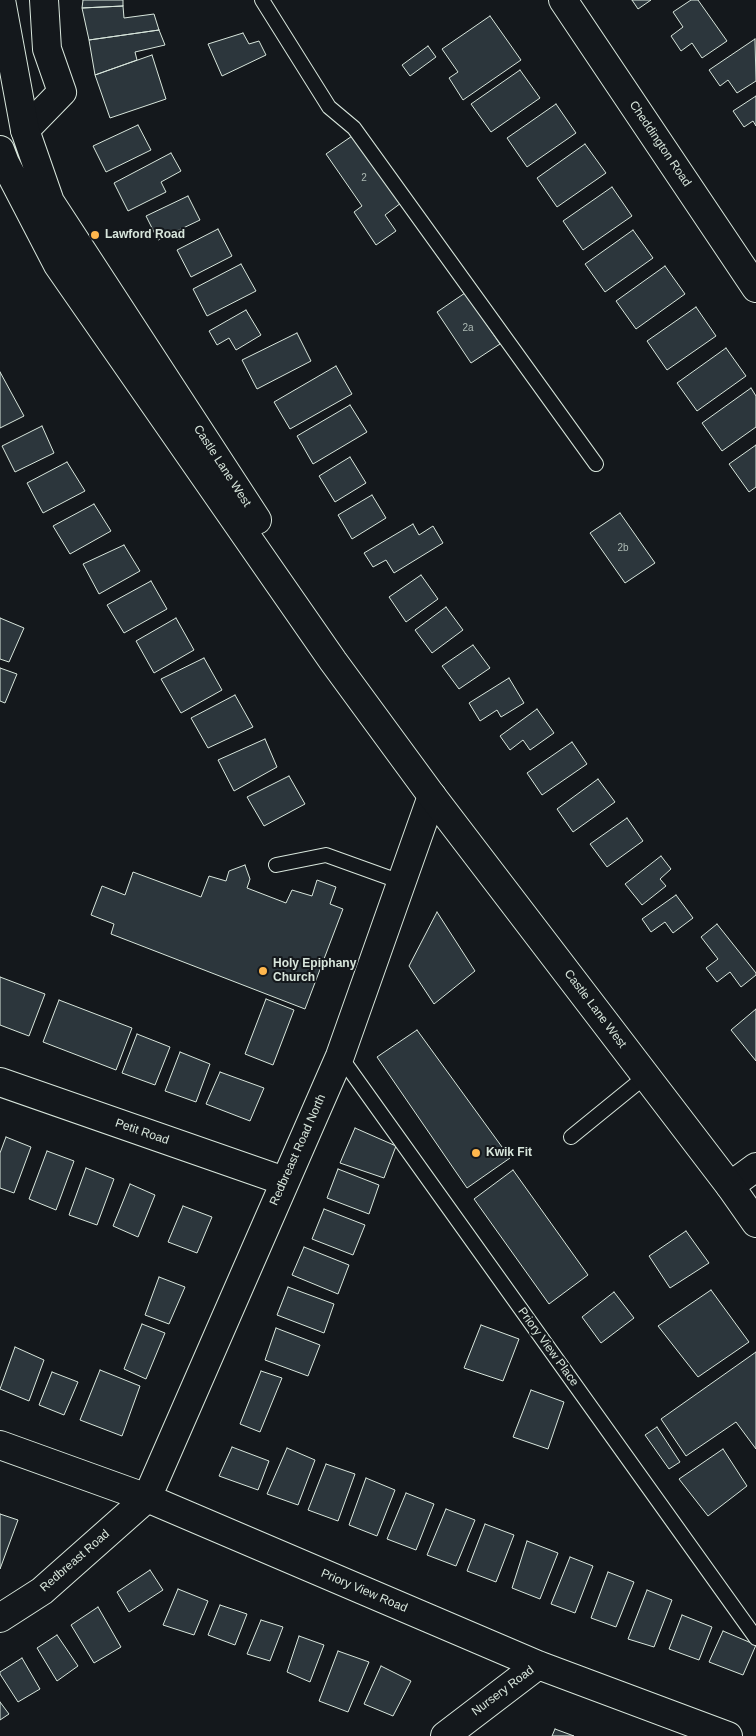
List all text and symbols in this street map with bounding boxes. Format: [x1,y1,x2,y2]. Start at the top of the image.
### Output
street label: Cheddington Road [626,98,694,190]
house number: 2 [361,172,367,184]
place label: Lawford Road [105,228,185,242]
marker: Lawford Road [89,229,101,241]
house number: 2a [462,322,474,334]
street label: Castle Lane West [190,422,254,510]
house number: 2b [617,542,629,554]
place label: Holy Epiphany Church [273,957,356,985]
marker: Holy Epiphany Church [257,965,269,977]
street label: Castle Lane West [561,967,629,1051]
street label: Redbreast Road North [267,1092,329,1208]
street label: Petit Road [113,1116,171,1148]
place label: Kwik Fit [486,1146,532,1160]
marker: Kwik Fit [470,1147,482,1159]
street label: Priory View Place [515,1305,581,1389]
street label: Redbreast Road [37,1527,113,1595]
street label: Priory View Road [319,1566,409,1616]
street label: Nursery Road [469,1663,537,1719]

